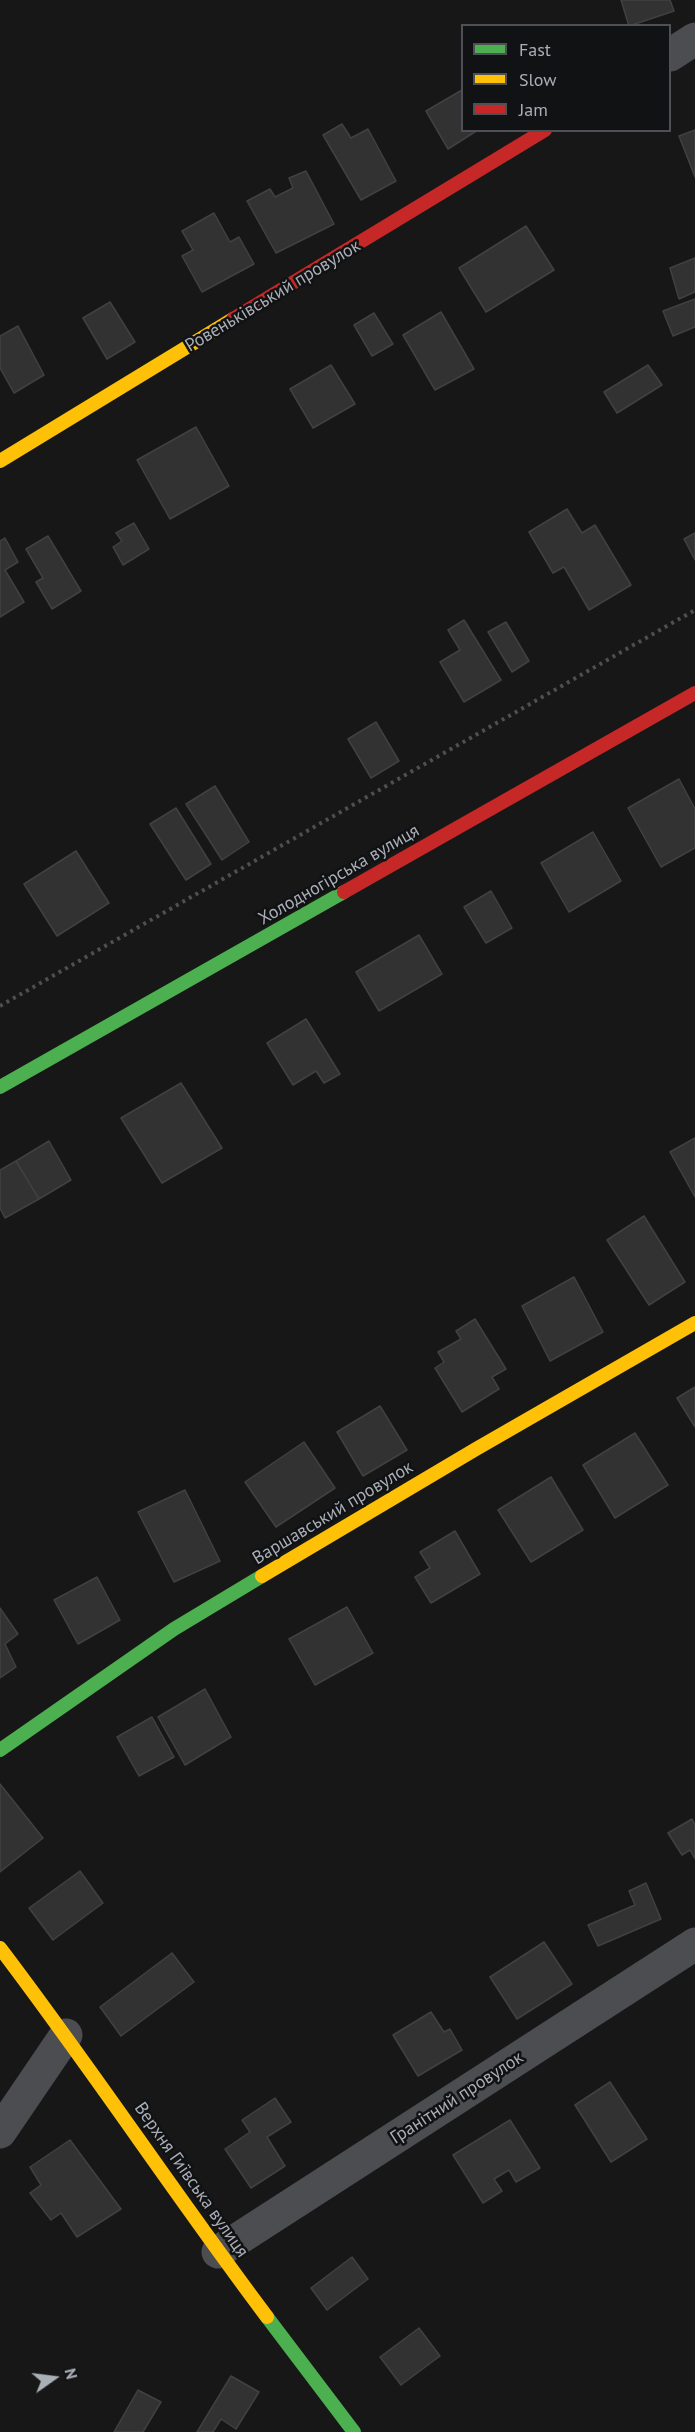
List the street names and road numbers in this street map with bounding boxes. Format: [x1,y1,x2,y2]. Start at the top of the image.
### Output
street label: Ровеньківський провулок [181,235,365,357]
street label: Холодногірська вулиця [255,820,423,930]
street label: Варшавський провулок [249,1457,417,1569]
street label: Гранітний провулок [387,2047,527,2149]
street label: Верхня Гиївська вулиця [129,2098,253,2262]

